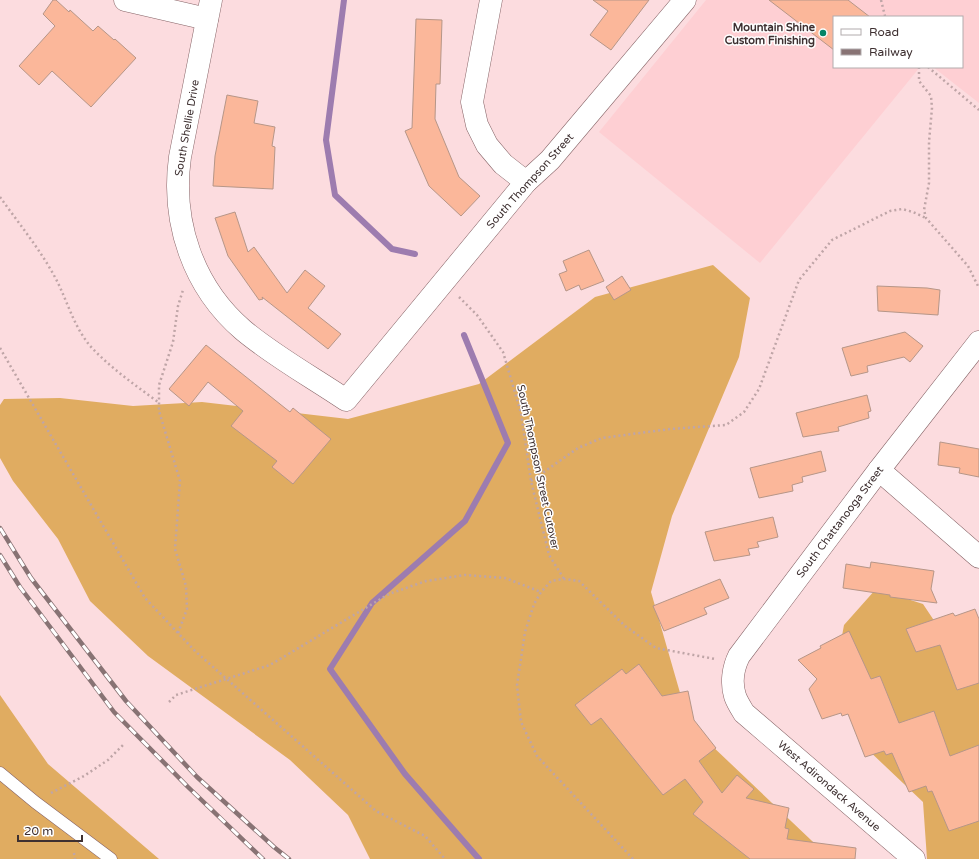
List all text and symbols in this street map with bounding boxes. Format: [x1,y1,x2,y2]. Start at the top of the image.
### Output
legend [833,16,963,68]
place label: Mountain Shine Custom Finishing [725,21,816,48]
text: Road [869,25,899,39]
marker: Mountain Shine Custom Finishing [818,28,828,38]
text: Railway [869,45,913,59]
street label: South Shellie Drive [172,79,202,177]
street label: South Thompson Street [484,131,576,231]
street label: South Thompson Street Cutover [514,383,562,551]
street label: South Chattanooga Street [794,464,886,580]
street label: West Adirondack Avenue [775,738,883,834]
scale bar [18,817,82,843]
text: 20 m [24,824,53,838]

